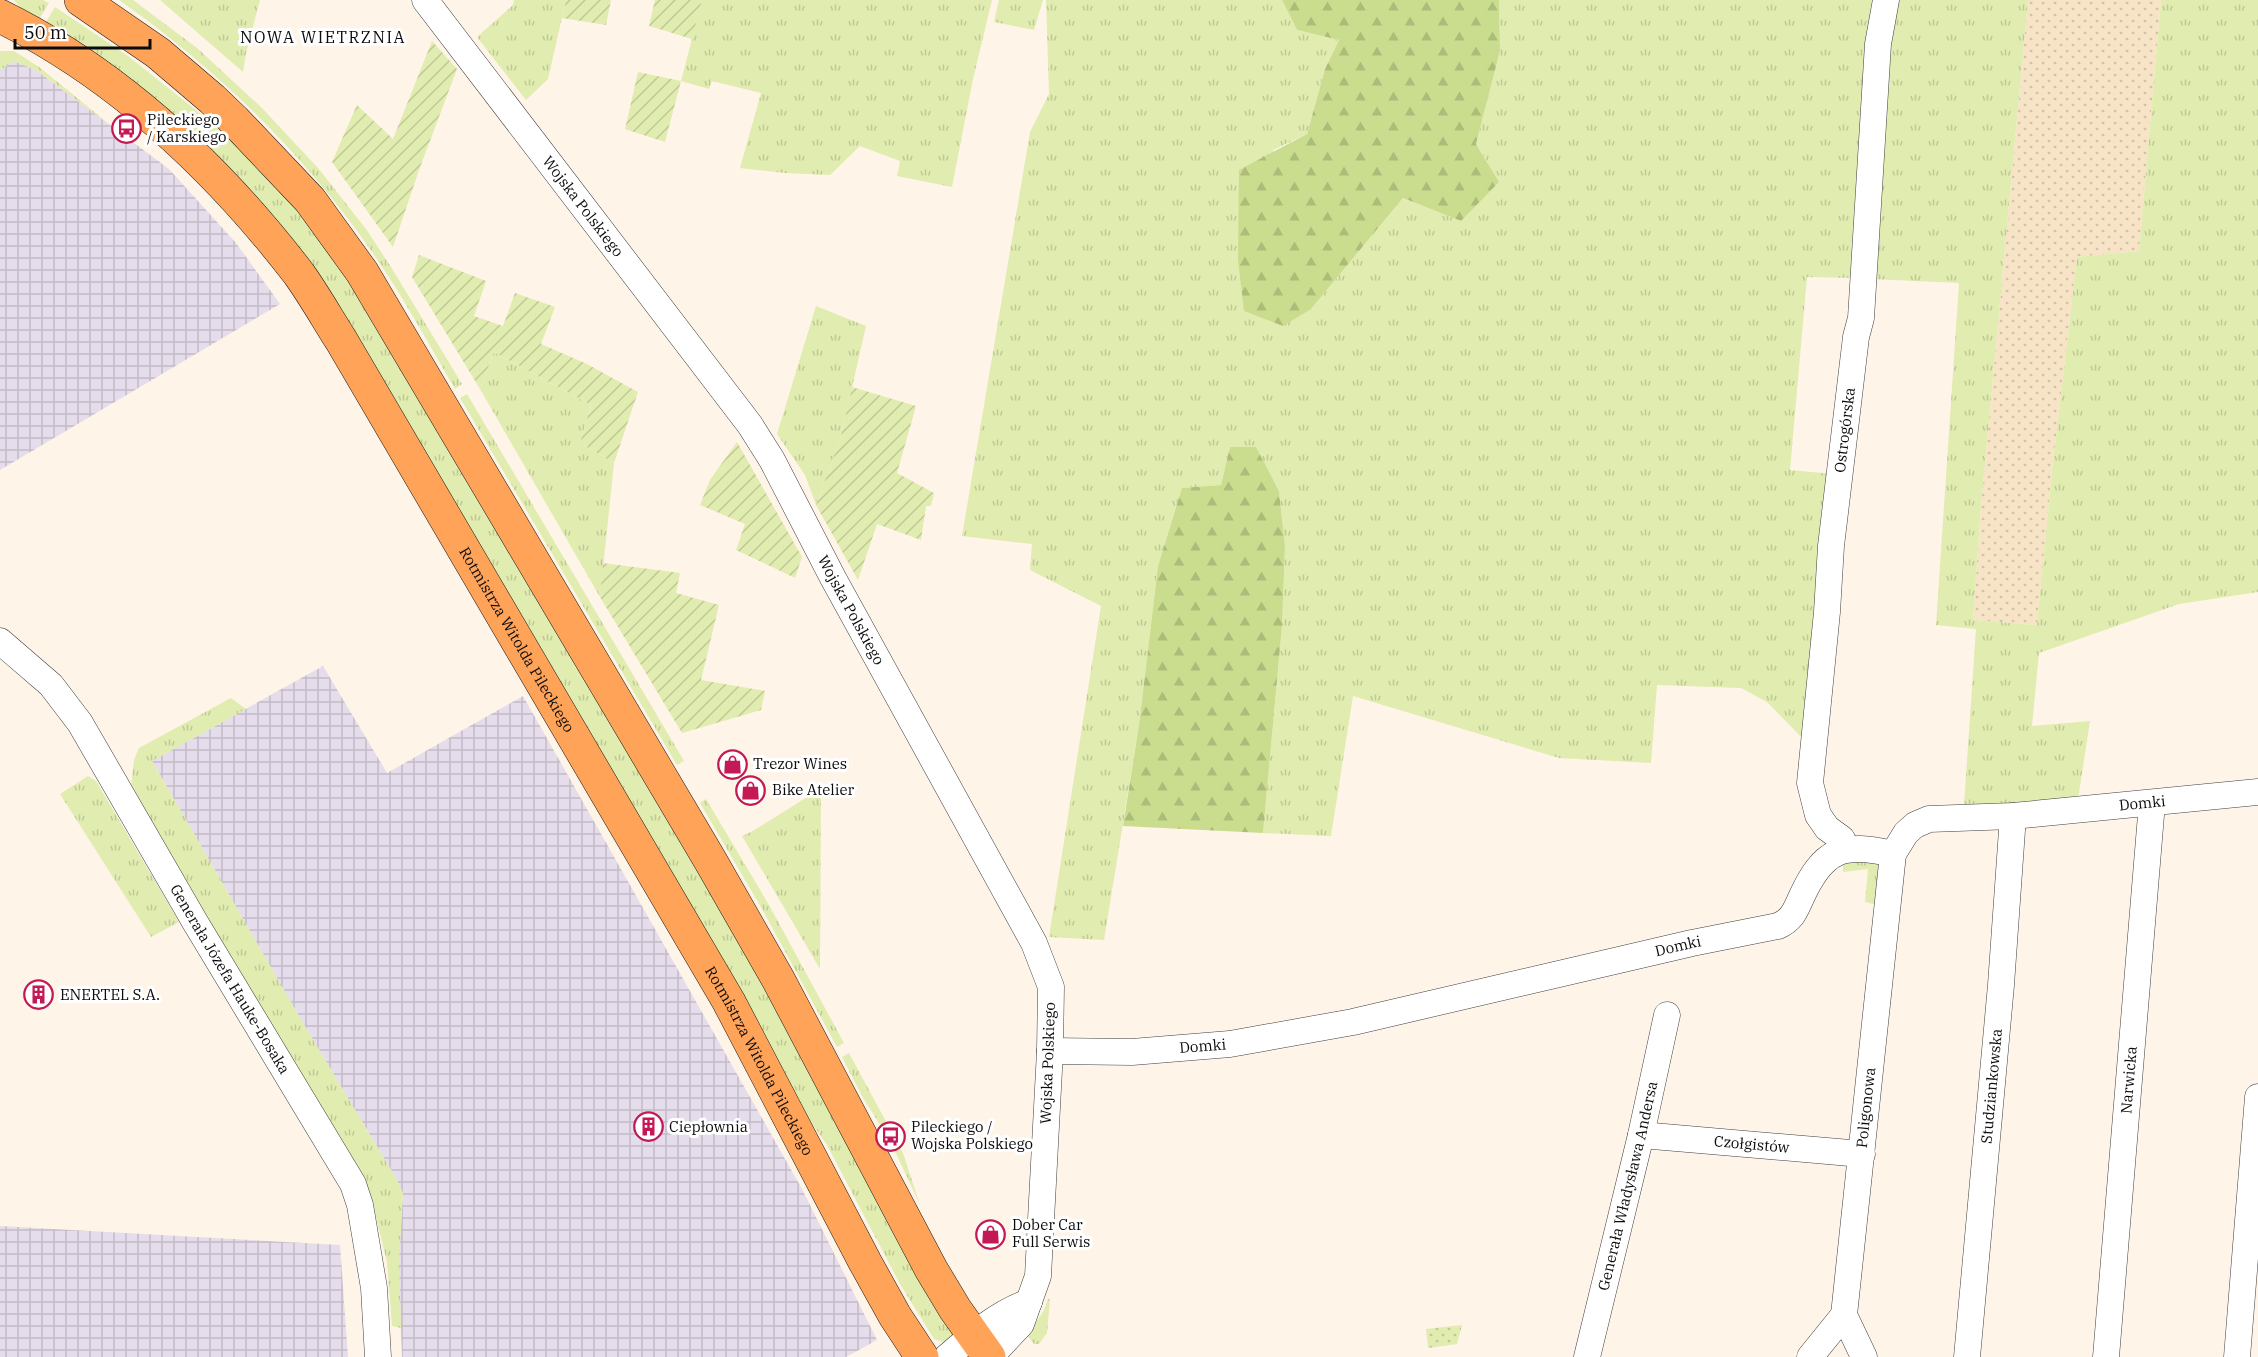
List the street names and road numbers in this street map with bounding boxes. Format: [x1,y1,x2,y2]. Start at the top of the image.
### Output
street label: Wojska Polskiego [539,152,628,261]
street label: Ostrogórska [1830,386,1859,474]
street label: Rotmistrza Witolda Pileckiego [455,543,579,736]
street label: Wojska Polskiego [814,552,889,668]
street label: Domki [2118,791,2167,815]
street label: Generała Józefa Hauke-Bosaka [166,881,294,1077]
street label: Domki [1653,931,1703,960]
street label: Rotmistrza Witolda Pileckiego [701,963,818,1159]
street label: Wojska Polskiego [1036,1002,1059,1124]
street label: Studziankowska [1977,1028,2006,1144]
street label: Domki [1179,1034,1227,1057]
street label: Narwicka [2116,1045,2141,1115]
street label: Poligonowa [1852,1066,1879,1149]
street label: Generała Władysława Andersa [1594,1079,1661,1292]
street label: Czołgistów [1713,1131,1791,1157]

